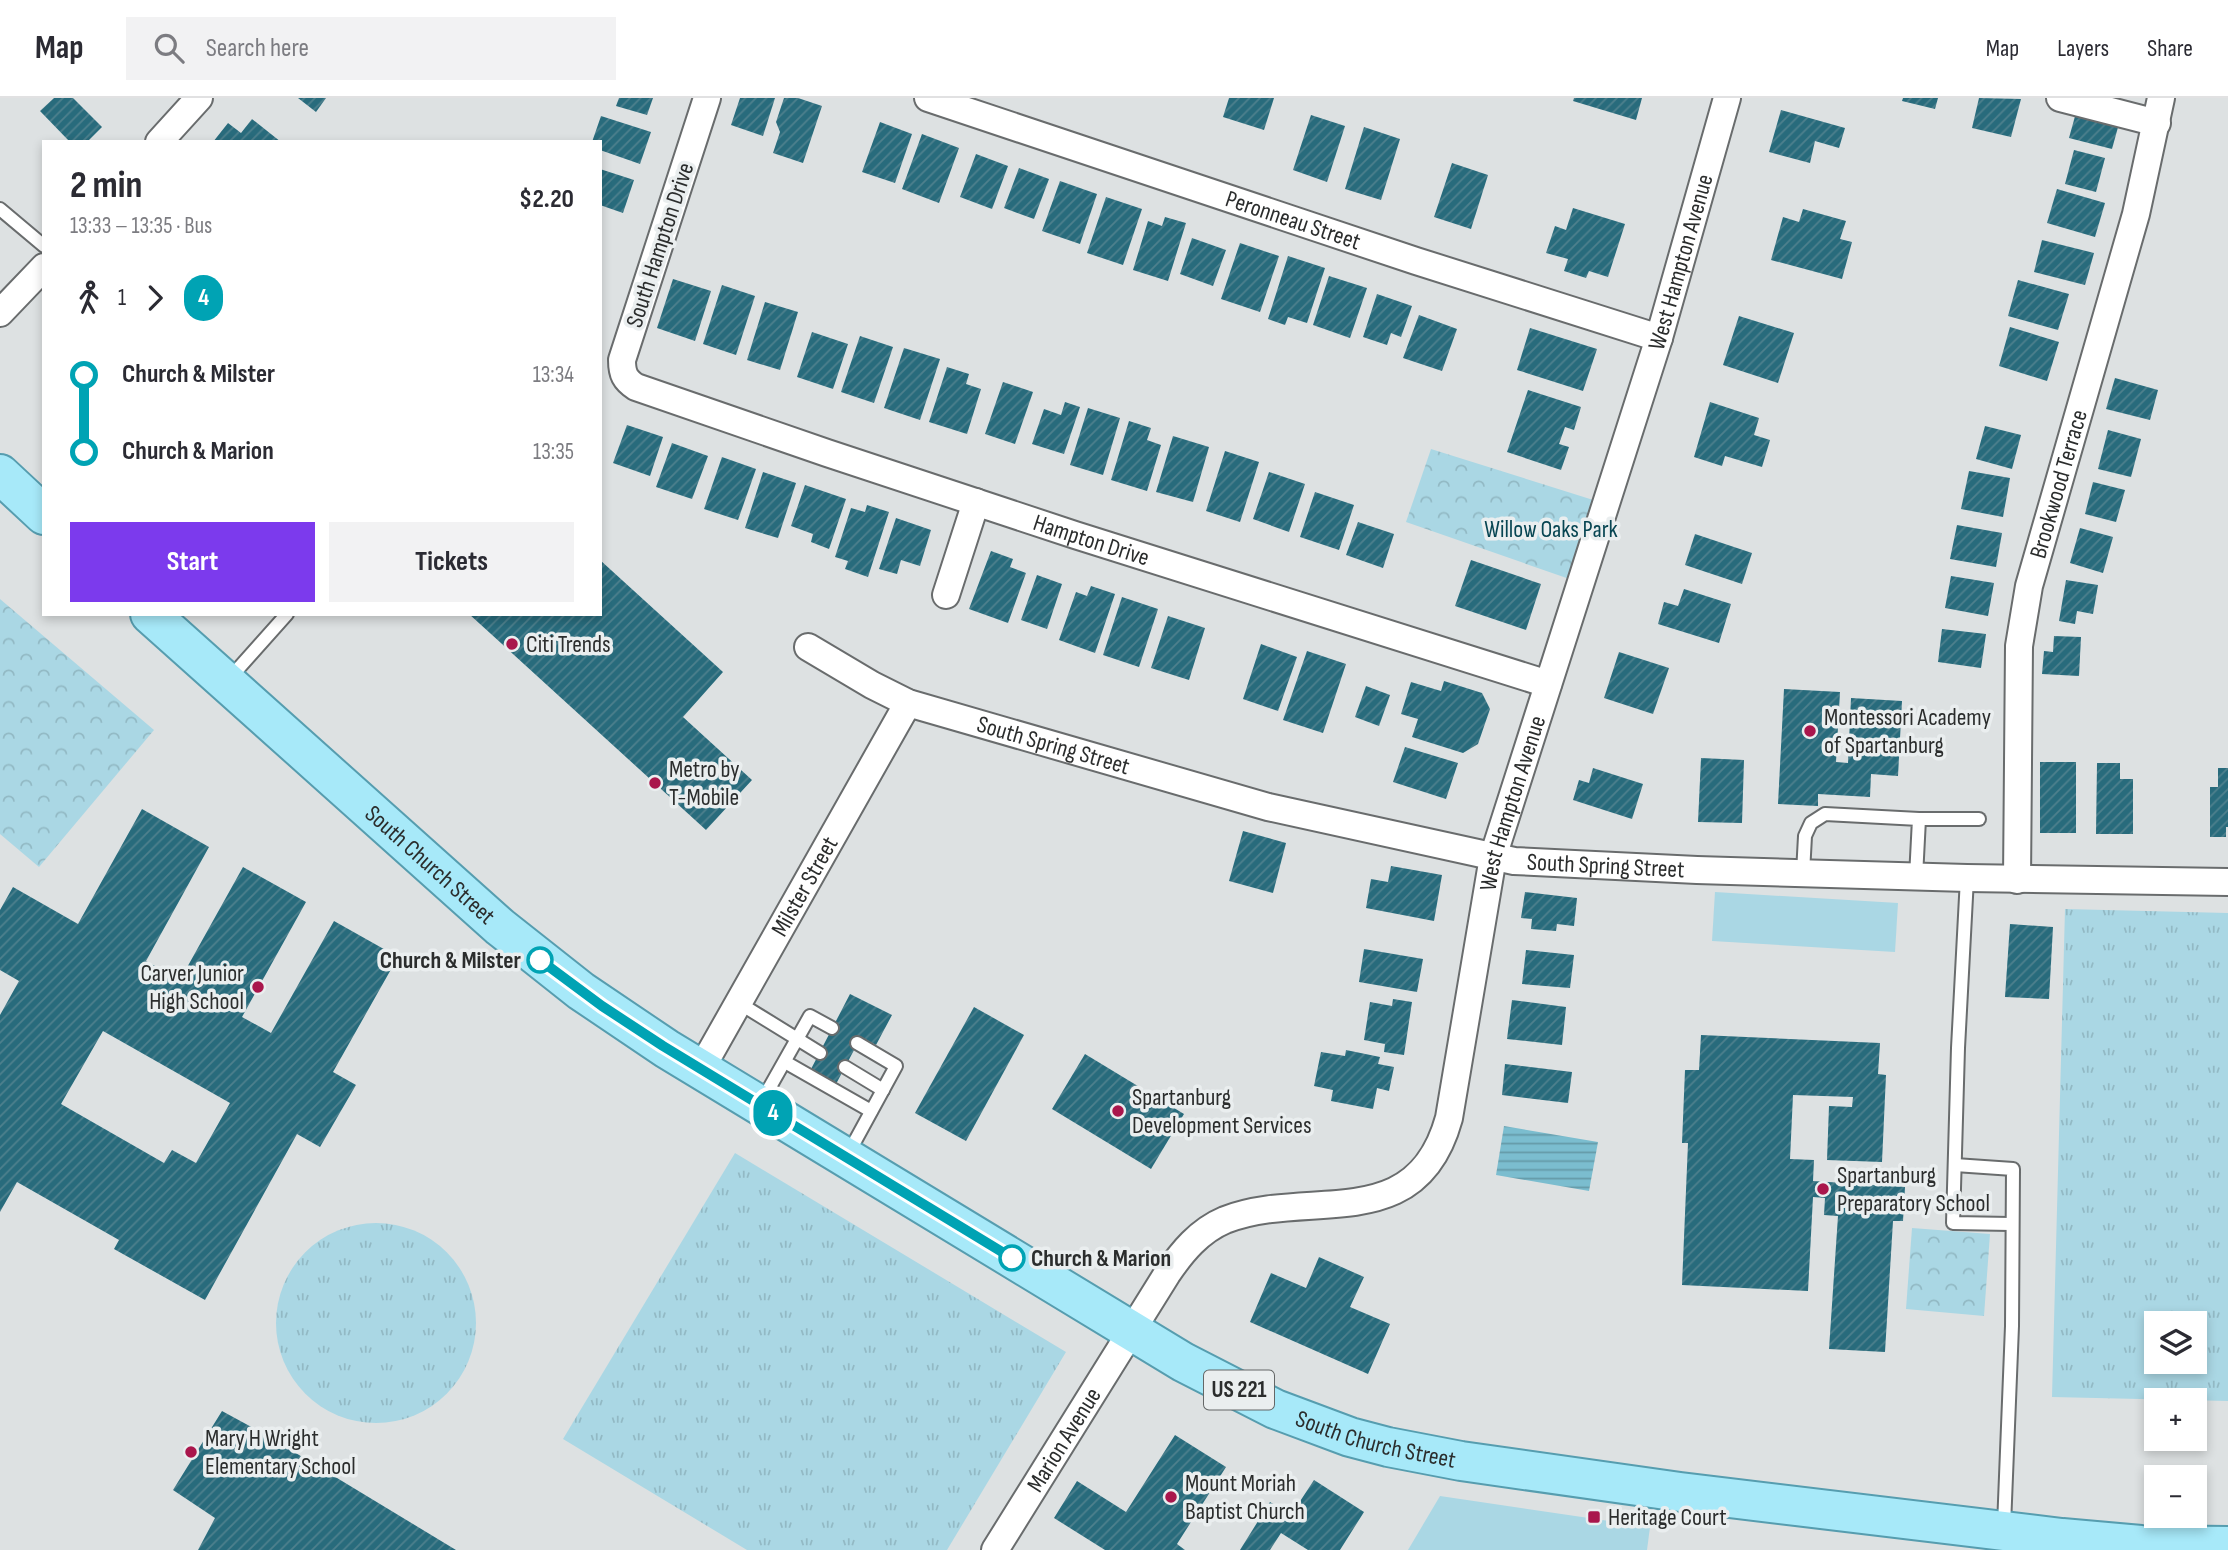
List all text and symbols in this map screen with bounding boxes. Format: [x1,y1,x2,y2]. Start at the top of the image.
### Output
search box [126,17,616,80]
text: Map [35,28,84,68]
icon: search [150,29,188,67]
text: Search here [206,33,309,64]
text: Map [1986,34,2019,63]
text: Layers [2057,34,2109,63]
text: Share [2147,34,2193,63]
street label: South Hampton Drive [620,159,700,331]
text: 2 min [70,163,142,208]
street label: West Hampton Avenue [1642,171,1719,354]
text: $2.20 [519,184,574,215]
street label: Peronneau Street [1222,184,1364,256]
text: 13:33 – 13:35 · Bus [70,212,212,240]
icon: walk [70,279,108,317]
icon: forward [136,279,174,317]
text: 4 [198,283,209,312]
text: 1 [118,284,126,312]
text: Church & Milster [122,359,275,390]
text: 13:34 [533,361,574,389]
street label: Brookwood Terrace [2023,406,2093,562]
text: Church & Marion [122,436,274,467]
text: 13:35 [533,438,574,466]
street label: Hampton Drive [1030,508,1153,572]
park label: Willow Oaks Park [1484,515,1618,544]
button: Start [70,522,315,602]
button: Tickets [329,522,574,602]
place label: Citi Trends [526,630,611,659]
marker: Citi Trends [504,636,520,652]
place label: Montessori Academy of Spartanburg [1824,703,1991,760]
street label: South Spring Street [974,709,1133,781]
street label: West Hampton Avenue [1473,712,1552,893]
marker: Montessori Academy of Spartanburg [1802,723,1818,739]
place label: Metro by T-Mobile [669,755,739,812]
marker: Metro by T-Mobile [647,775,663,791]
street label: South Church Street [359,799,501,930]
street label: Milster Street [765,831,844,941]
street label: South Spring Street [1526,847,1685,884]
place label: Church & Milster [380,946,522,975]
marker: Church & Milster [527,947,553,973]
place label: Carver Junior High School [140,959,244,1016]
marker: Carver Junior High School [250,979,266,995]
place label: Spartanburg Development Services [1132,1083,1312,1140]
line badge: 4 [750,1090,796,1136]
text: 4 [767,1098,779,1127]
marker: Spartanburg Development Services [1110,1103,1126,1119]
place label: Spartanburg Preparatory School [1837,1161,1990,1218]
marker: Spartanburg Preparatory School [1815,1181,1831,1197]
place label: Church & Marion [1031,1244,1171,1273]
marker: Church & Marion [999,1245,1025,1271]
map controls [2144,1311,2207,1528]
button: layers [2144,1311,2207,1374]
road number: US 221 [1204,1371,1274,1410]
street label: Marion Avenue [1020,1382,1107,1497]
button: + [2144,1388,2207,1451]
street label: South Church Street [1292,1404,1458,1474]
place label: Mary H Wright Elementary School [205,1424,356,1481]
marker: Mary H Wright Elementary School [183,1444,199,1460]
button: − [2144,1465,2207,1528]
place label: Mount Moriah Baptist Church [1185,1469,1305,1526]
marker: Mount Moriah Baptist Church [1163,1489,1179,1505]
place label: Heritage Court [1608,1503,1727,1532]
marker: Heritage Court [1586,1509,1602,1525]

